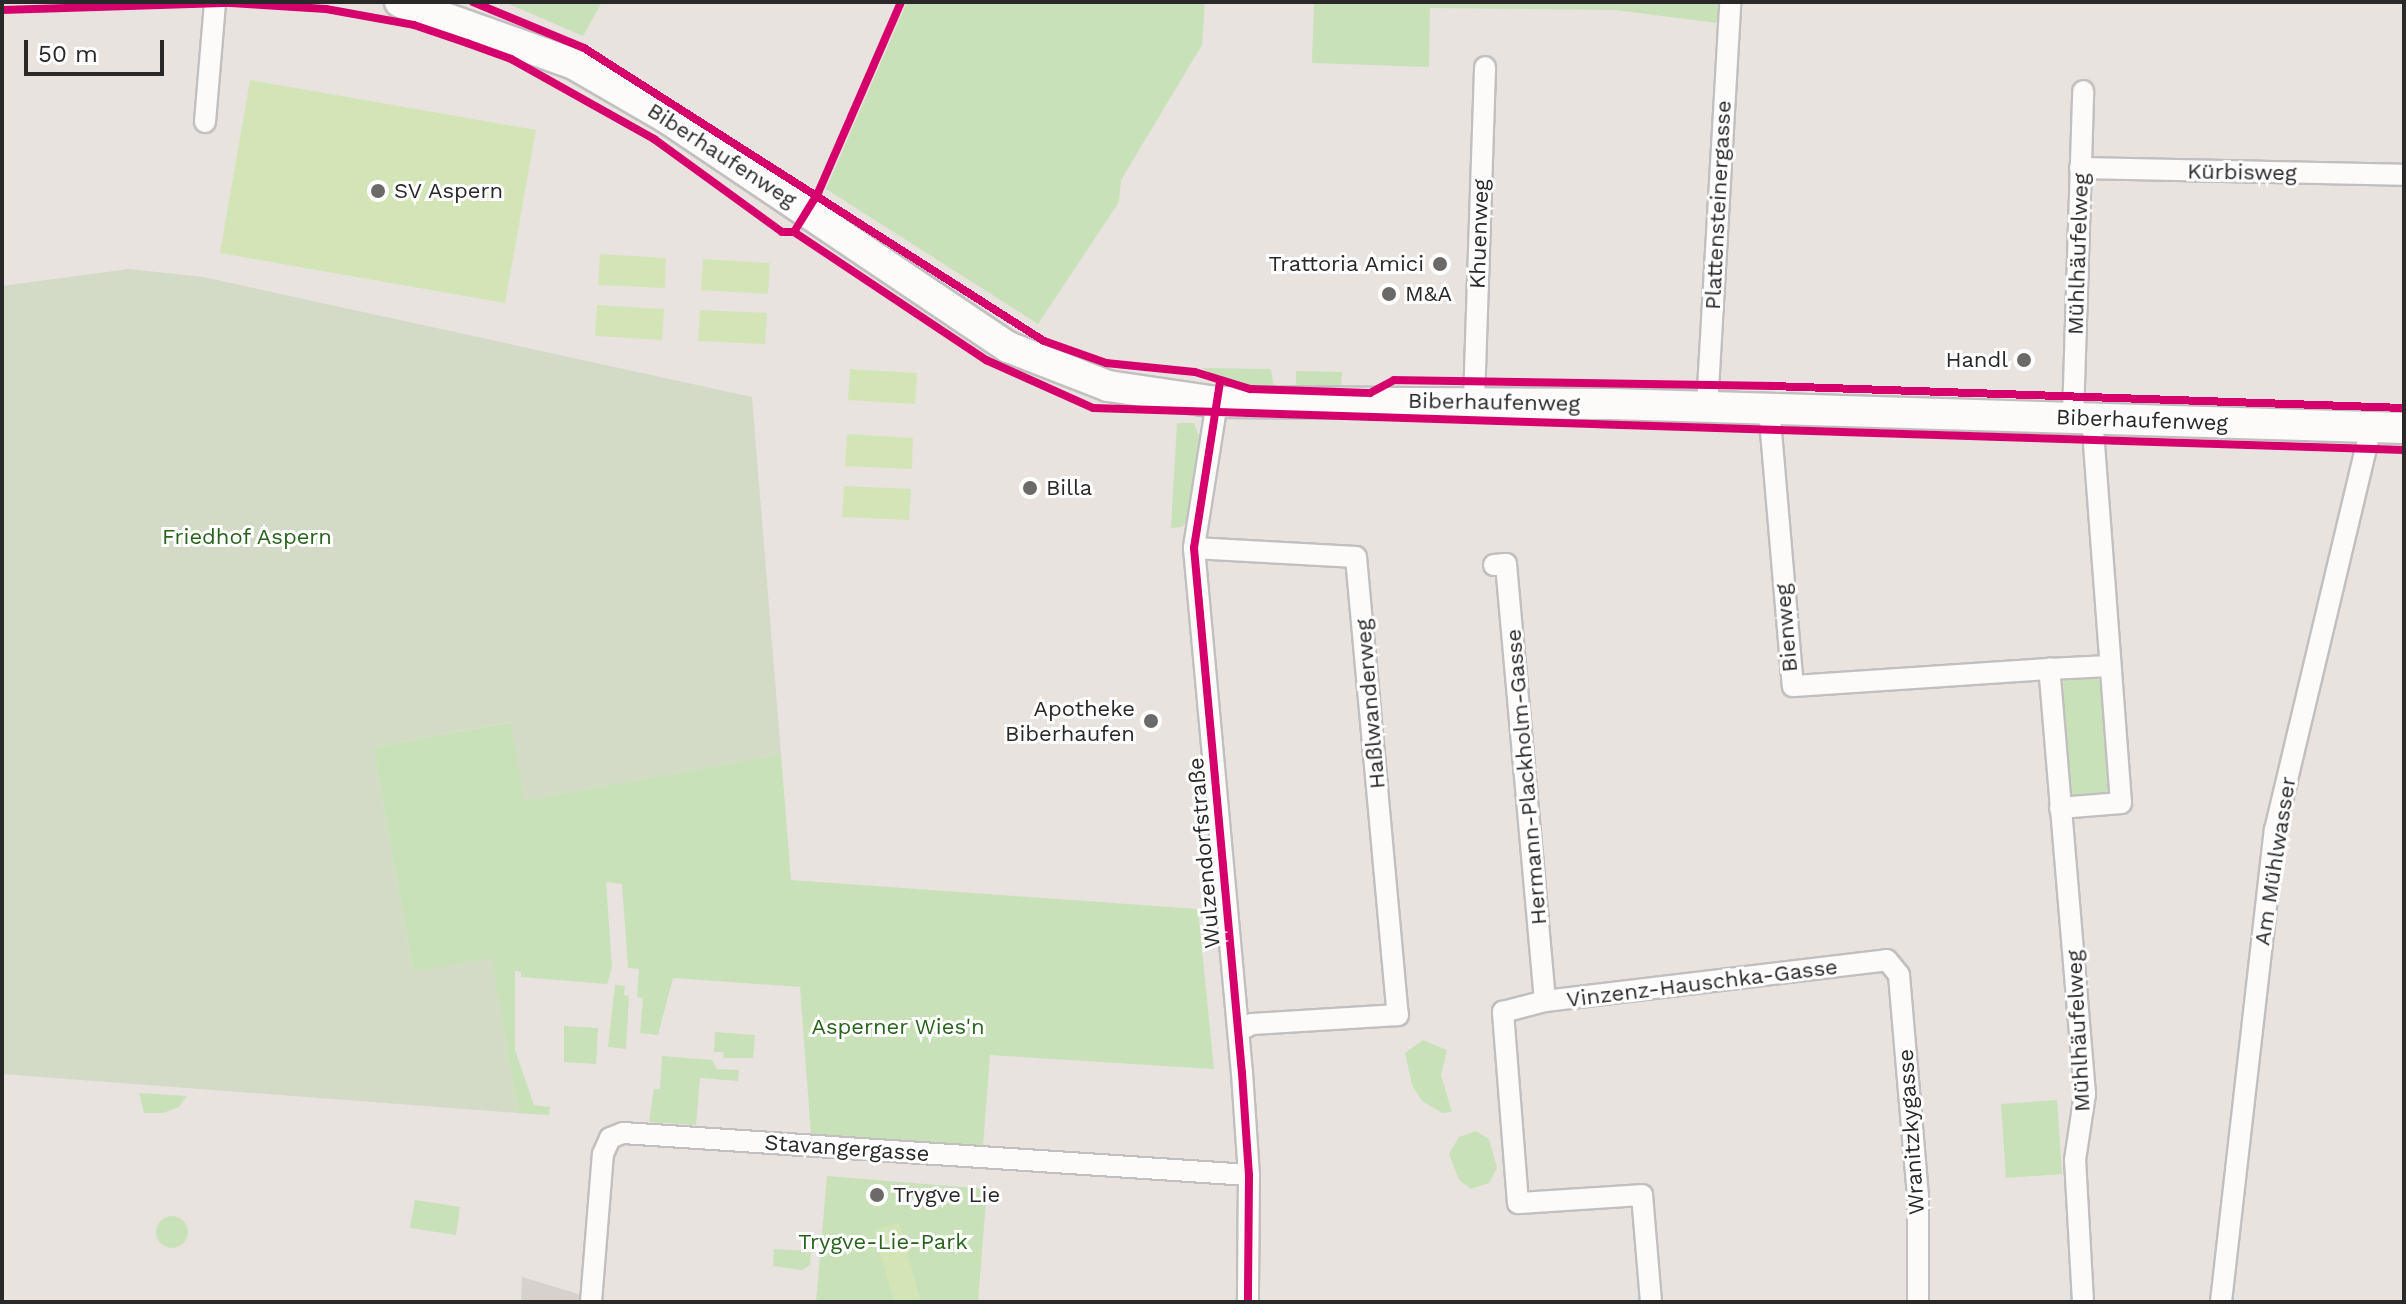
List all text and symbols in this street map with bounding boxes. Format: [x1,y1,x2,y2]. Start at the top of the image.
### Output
scale bar [28,24,168,74]
text: 50 m [38,40,98,68]
street label: Biberhaufenweg [643,97,801,213]
street label: Plattensteinergasse [1699,100,1737,310]
street label: Kürbisweg [2187,158,2297,186]
street label: Mühlhäufelweg [2062,173,2094,335]
place label: SV Aspern [394,178,505,204]
street label: Khuenweg [1464,178,1494,290]
marker: SV Aspern [369,182,387,200]
place label: Trattoria Amici [1267,251,1424,277]
marker: Trattoria Amici [1431,255,1449,273]
place label: M&A [1405,281,1452,307]
marker: M&A [1380,285,1398,303]
place label: Handl [1945,347,2008,373]
marker: Handl [2015,351,2033,369]
street label: Biberhaufenweg [1408,387,1580,417]
street label: Biberhaufenweg [2055,404,2229,436]
place label: Billa [1046,475,1092,501]
marker: Billa [1021,479,1039,497]
park label: Friedhof Aspern [161,524,333,550]
street label: Bienweg [1769,583,1803,673]
street label: Haßlwanderweg [1349,618,1391,790]
street label: Hermann-Plackholm-Gasse [1500,628,1552,926]
place label: Apotheke Biberhaufen [1005,695,1135,746]
marker: Apotheke Biberhaufen [1142,712,1160,730]
street label: Wulzendorfstraße [1182,756,1226,950]
street label: Am Mühlwasser [2249,775,2301,947]
street label: Mühlhäufelweg [2061,949,2095,1113]
street label: Vinzenz-Hauschka-Gasse [1565,953,1839,1013]
park label: Asperner Wies'n [811,1014,985,1040]
street label: Wranitzkygasse [1892,1048,1930,1216]
street label: Stavangergasse [764,1129,930,1167]
place label: Trygve Lie [893,1182,1000,1208]
marker: Trygve Lie [868,1186,886,1204]
park label: Trygve-Lie-Park [798,1229,968,1255]

